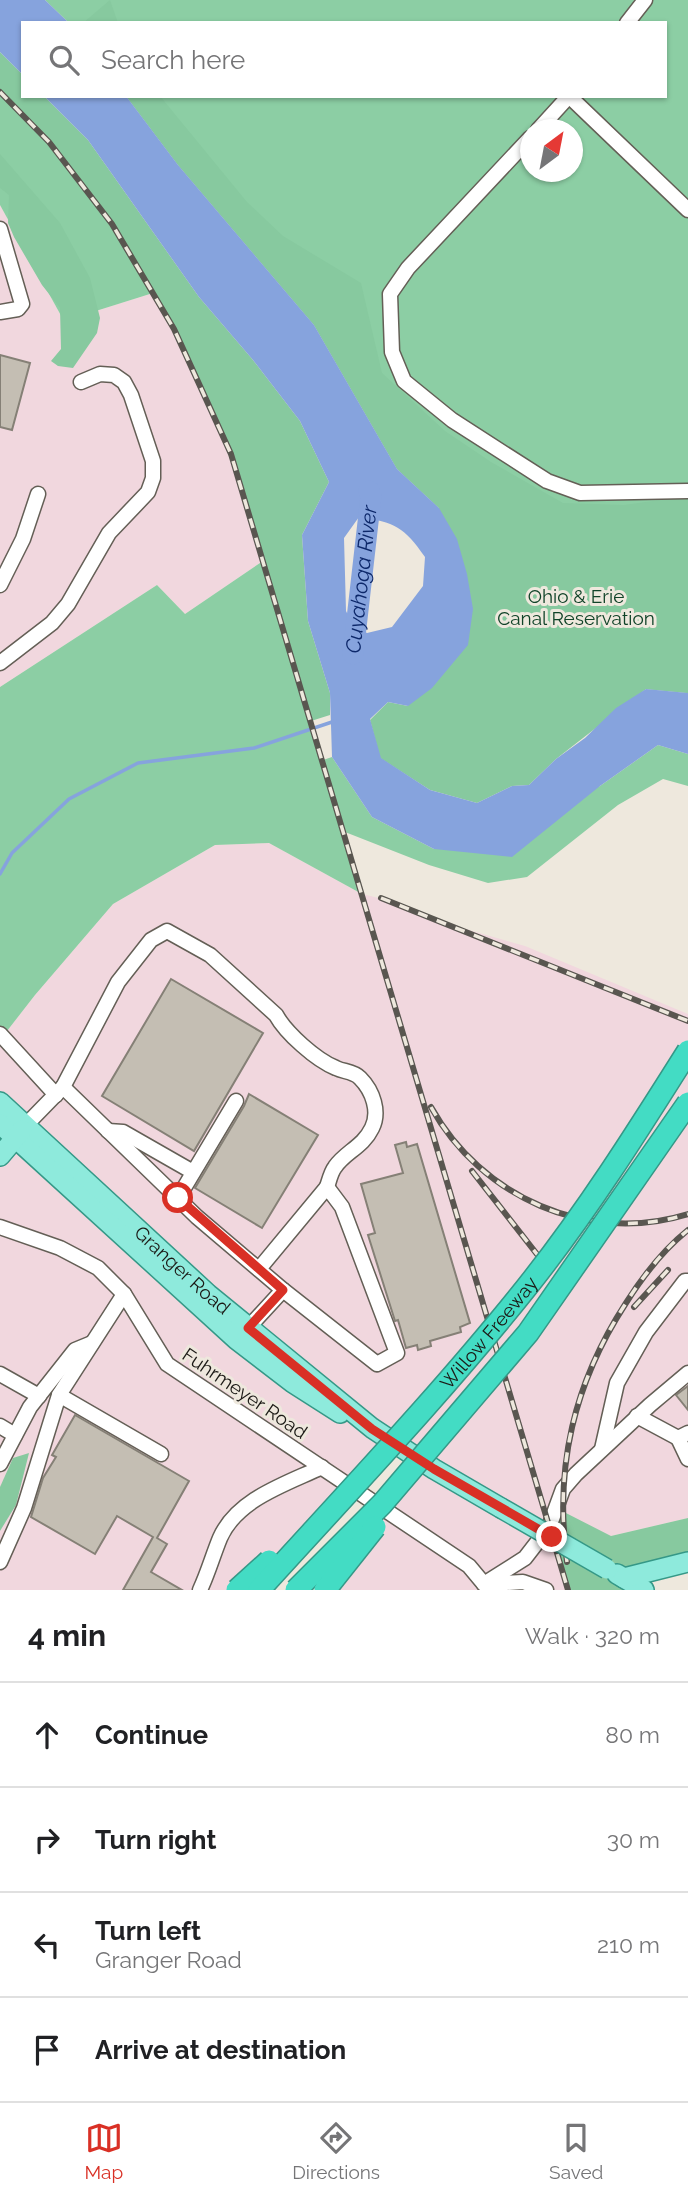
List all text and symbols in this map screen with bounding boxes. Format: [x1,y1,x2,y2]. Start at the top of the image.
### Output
search box [21,21,667,98]
icon: search [45,41,83,79]
text: Search here [101,45,245,75]
north arrow [520,119,583,182]
water label: Cuyahoga River [340,503,382,655]
park label: Ohio & Erie Canal Reservation [497,585,655,629]
route start [162,1182,193,1213]
street label: Granger Road [130,1221,235,1319]
street label: Willow Freeway [435,1272,542,1393]
street label: Fuhrmeyer Road [178,1343,312,1443]
route end [536,1521,567,1552]
text: 4 min [28,1618,106,1653]
text: Walk · 320 m [525,1622,660,1649]
icon: ahead [28,1716,66,1754]
text: Continue [95,1720,208,1750]
text: 80 m [605,1721,660,1748]
icon: right [28,1821,66,1859]
text: Turn right [95,1825,216,1855]
text: 30 m [607,1826,660,1853]
text: Turn left [95,1916,201,1946]
icon: left [28,1926,66,1964]
text: 210 m [597,1931,660,1958]
text: Granger Road [95,1946,242,1973]
icon: arrive [28,2031,66,2069]
text: Arrive at destination [95,2035,346,2065]
tab: Map [85,2119,123,2183]
tab: Directions [292,2119,380,2183]
tab: Saved [549,2119,603,2183]

